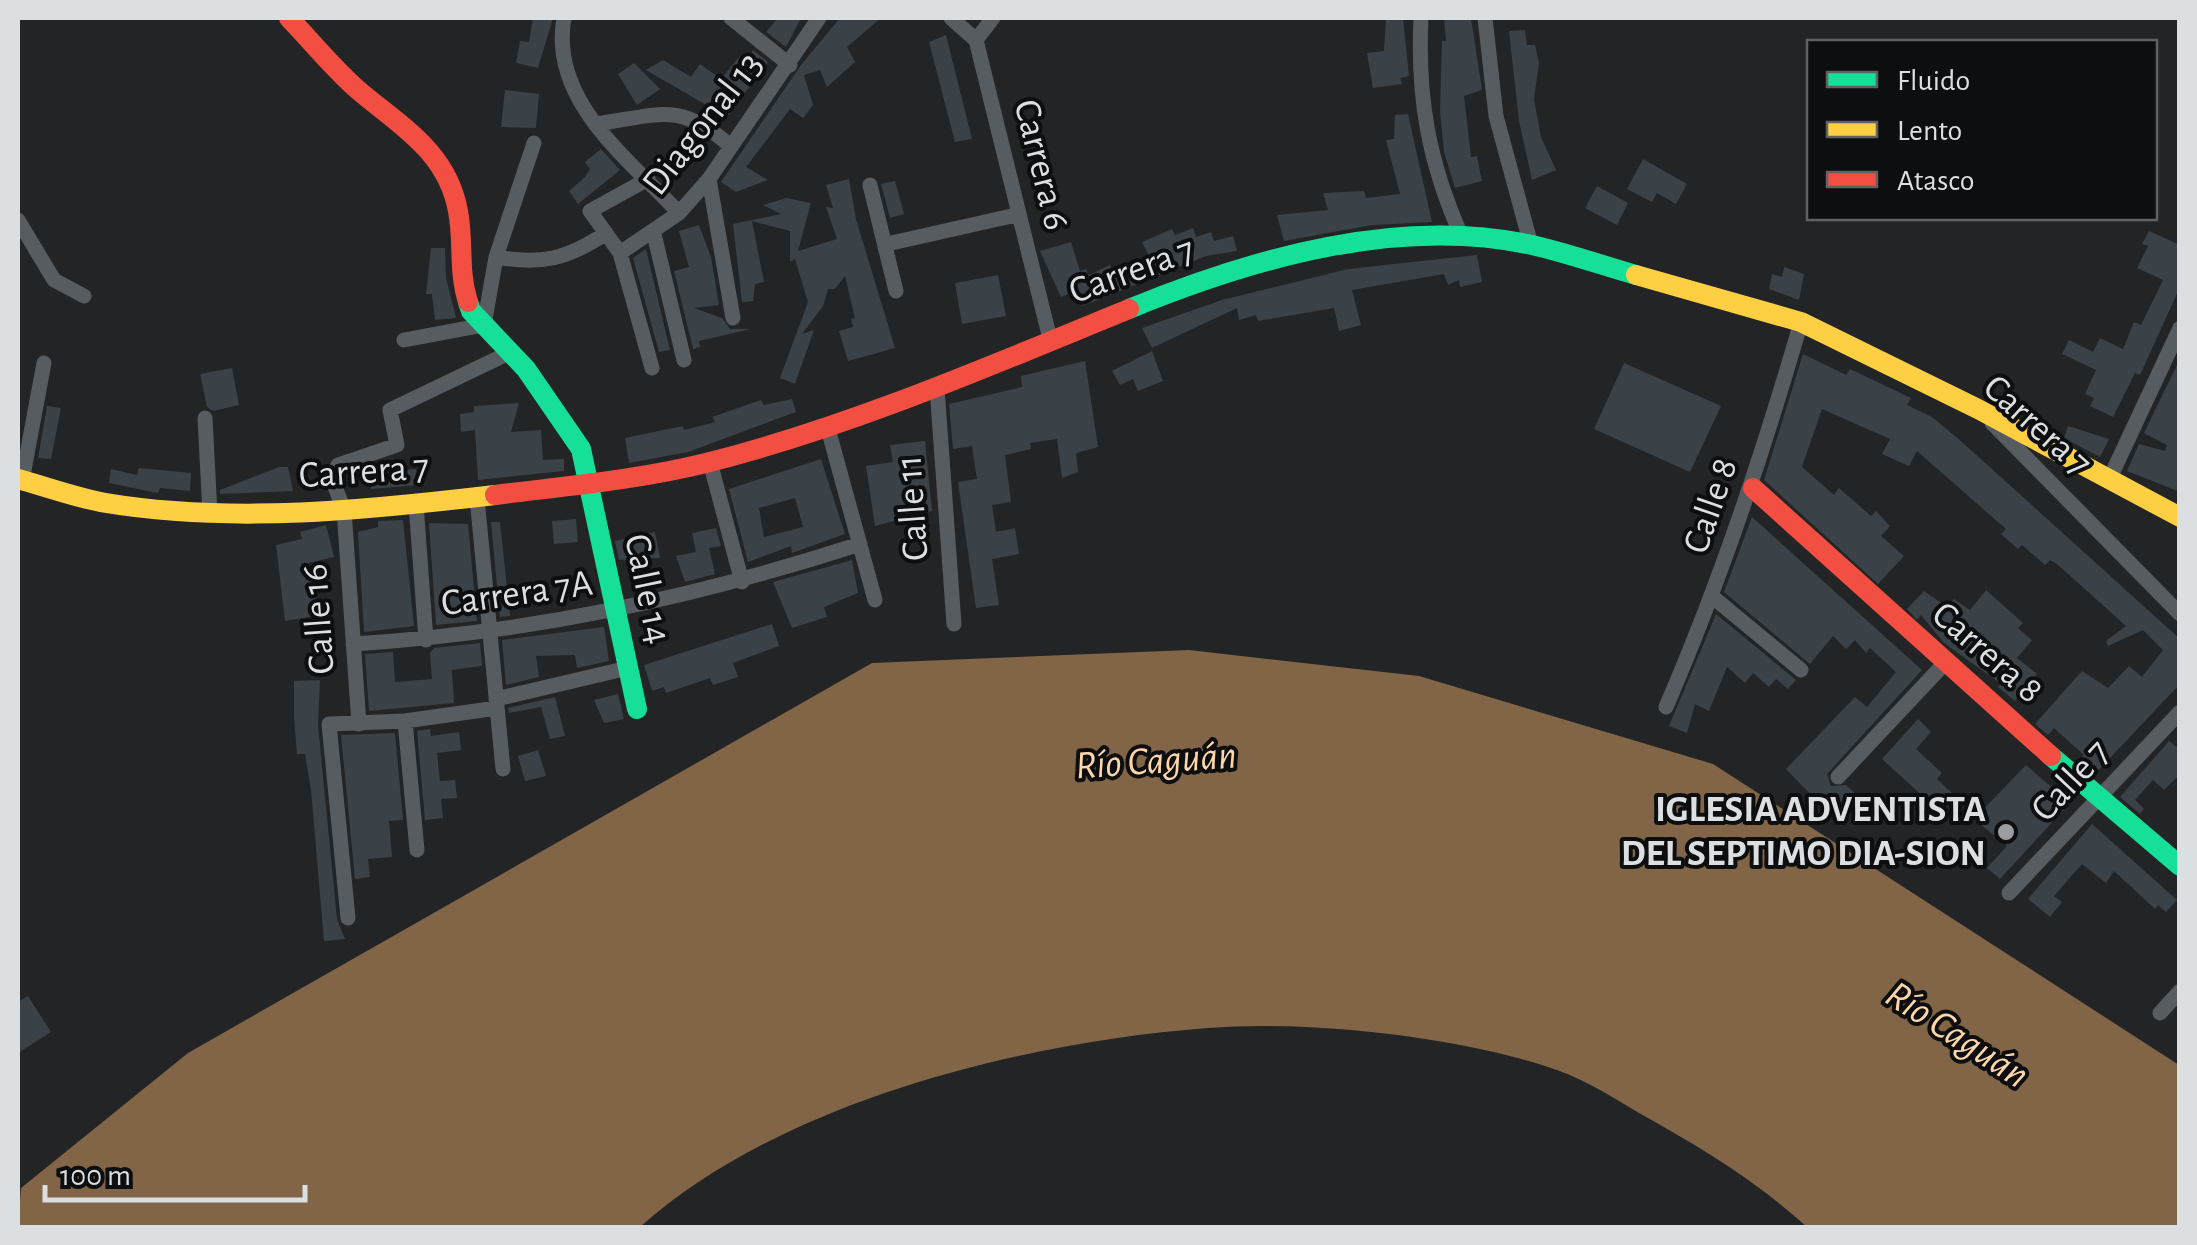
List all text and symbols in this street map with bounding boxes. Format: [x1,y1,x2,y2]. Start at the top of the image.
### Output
legend [1807,40,2157,220]
street label: Diagonal 13 [636,45,770,203]
text: Fluido [1897,66,1970,96]
street label: Carrera 6 [1007,96,1075,234]
text: Lento [1897,116,1962,146]
text: Atasco [1897,166,1975,196]
street label: Carrera 7 [1064,231,1200,311]
street label: Carrera 7 [1976,368,2098,484]
street label: Carrera 7 [298,448,430,496]
street label: Calle 11 [890,454,936,562]
street label: Calle 8 [1677,454,1745,558]
street label: Calle 14 [617,531,677,647]
street label: Calle 16 [296,562,342,676]
street label: Carrera 7A [439,565,595,623]
street label: Carrera 8 [1924,595,2050,711]
street label: Calle 7 [2024,733,2118,829]
water label: Río Caguán [1074,735,1238,787]
place label: IGLESIA ADVENTISTA DEL SEPTIMO DIA-SION [1621,791,1986,873]
marker: IGLESIA ADVENTISTA DEL SEPTIMO DIA-SION [1995,821,2017,843]
water label: Río Caguán [1878,974,2036,1096]
scale bar [45,1140,305,1202]
text: 100 m [60,1161,131,1191]

